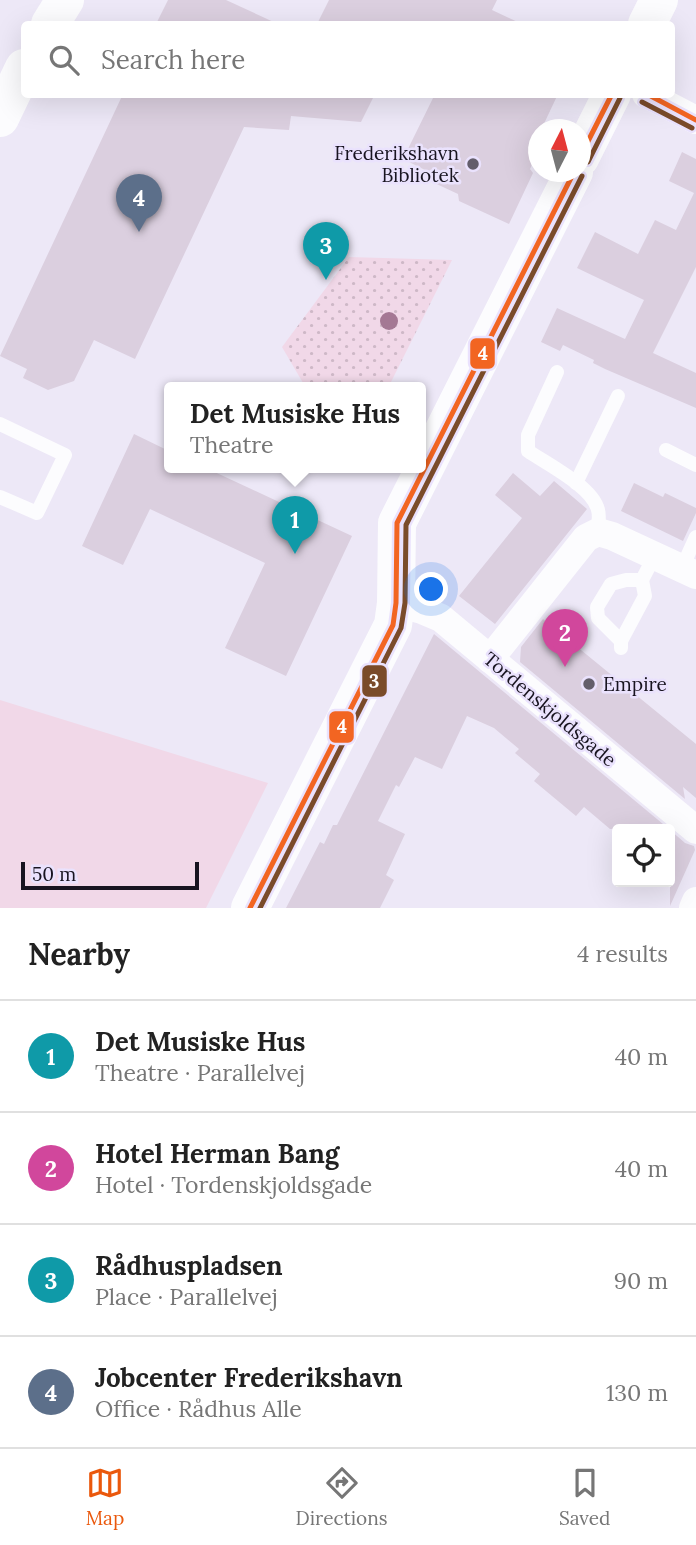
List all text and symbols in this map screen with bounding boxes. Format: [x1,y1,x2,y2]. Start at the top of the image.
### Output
search box [21,21,675,98]
icon: search [45,41,83,79]
text: Search here [101,43,245,76]
north arrow [528,119,591,182]
place label: Frederikshavn Bibliotek [334,141,460,187]
marker: Frederikshavn Bibliotek [465,156,481,172]
pin: 4 [116,174,162,232]
pin: 3 [303,222,349,280]
line badge: 4 [469,337,496,370]
text: 4 [478,341,488,365]
popup [164,382,426,473]
text: Det Musiske Hus [190,397,400,430]
text: Theatre [190,430,274,459]
pin: 1 [272,496,318,554]
your location [414,572,448,606]
pin: 2 [542,609,588,667]
street label: Tordenskjoldsgade [479,646,621,772]
line badge: 3 [361,664,388,698]
text: 3 [369,669,379,693]
place label: Empire [603,672,667,696]
marker: Empire [581,676,597,692]
line badge: 4 [328,710,355,744]
text: 4 [337,714,347,738]
map controls [612,824,675,887]
button: locate [612,824,675,887]
scale bar [21,859,200,891]
text: 50 m [32,862,76,886]
text: Nearby [28,935,130,973]
text: 4 results [577,939,668,968]
text: Det Musiske Hus [95,1025,305,1058]
text: 1 [46,1042,56,1071]
text: 40 m [615,1042,668,1071]
text: Theatre · Parallelvej [95,1058,305,1087]
text: Hotel Herman Bang [95,1137,339,1170]
text: 2 [45,1154,57,1183]
text: 40 m [615,1154,668,1183]
text: Hotel · Tordenskjoldsgade [95,1170,372,1199]
text: Rådhuspladsen [95,1249,283,1282]
text: 3 [45,1266,57,1295]
text: 90 m [614,1266,668,1295]
text: Place · Parallelvej [95,1282,278,1311]
text: Jobcenter Frederikshavn [95,1361,403,1394]
text: 4 [45,1378,57,1407]
text: 130 m [606,1378,668,1407]
text: Office · Rådhus Alle [95,1394,302,1423]
tab: Map [86,1464,124,1530]
tab: Directions [296,1464,388,1530]
tab: Saved [559,1464,610,1530]

